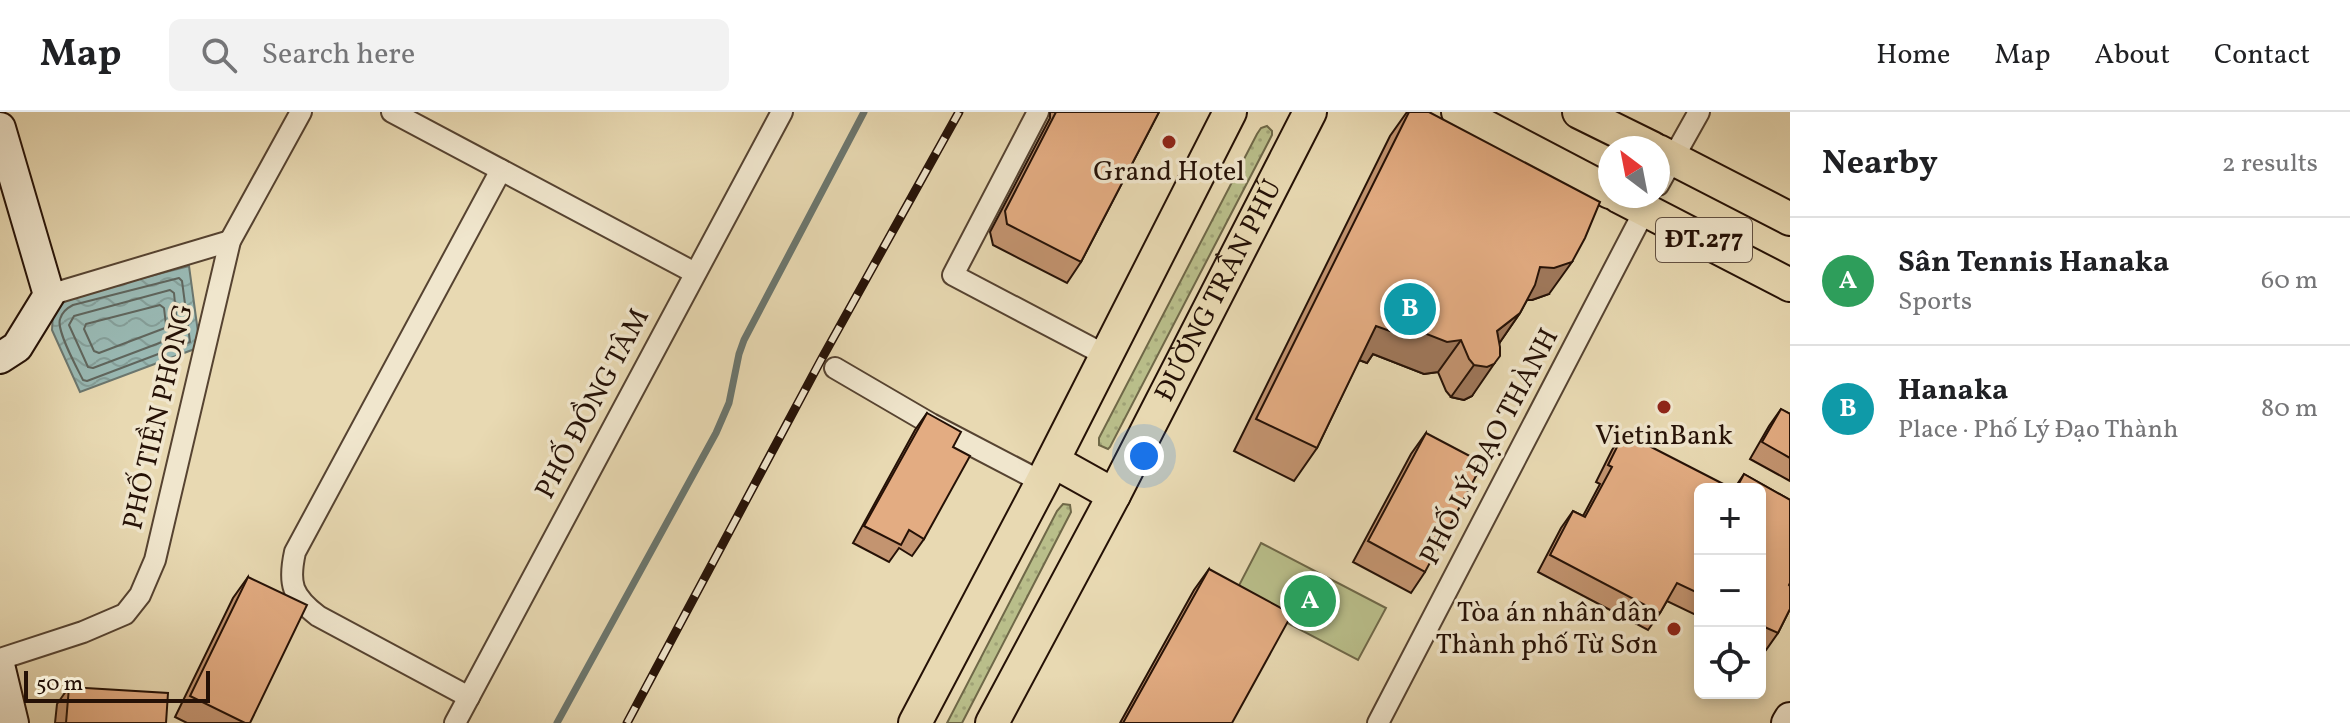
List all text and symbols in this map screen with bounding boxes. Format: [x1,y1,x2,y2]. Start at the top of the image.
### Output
search box [169,19,729,91]
text: Map [40,29,121,82]
icon: search [197,33,241,77]
text: Search here [261,34,415,76]
text: Home [1876,36,1950,75]
text: Map [1994,36,2050,75]
text: About [2094,36,2170,75]
text: Contact [2214,36,2310,75]
marker: Grand Hotel [1160,133,1178,151]
north arrow [1598,136,1670,208]
text: Nearby [1822,141,1938,188]
text: 2 results [2222,146,2318,182]
place label: Grand Hotel [1093,153,1245,192]
street label: ĐƯỜNG TRẦN PHÚ [1145,173,1292,409]
road number: ĐT.277 [1656,218,1752,262]
text: Sân Tennis Hanaka [1898,242,2169,284]
text: A [1839,263,1857,299]
text: 60 m [2261,263,2318,299]
pin: B [1384,279,1436,339]
text: Sports [1898,284,1972,320]
street label: PHỐ TIỀN PHONG [113,300,204,534]
street label: PHỐ ĐỒNG TÂM [525,301,660,506]
street label: PHỐ LÝ ĐẠO THÀNH [1410,321,1569,572]
text: Hanaka [1898,370,2008,412]
text: B [1839,391,1857,427]
text: 80 m [2261,391,2318,427]
marker: VietinBank [1655,398,1673,416]
text: Place · Phố Lý Đạo Thành [1898,412,2178,448]
place label: VietinBank [1595,417,1733,456]
your location [1124,436,1164,476]
map controls [1694,483,1766,699]
button: + [1694,483,1766,555]
button: − [1694,555,1766,627]
pin: A [1284,571,1336,631]
place label: Tòa án nhân dân Thành phố Từ Sơn [1436,594,1658,665]
marker: Tòa án nhân dân Thành phố Từ Sơn [1665,620,1683,638]
button: locate [1694,627,1766,699]
scale bar [24,667,210,703]
text: 50 m [36,669,83,700]

